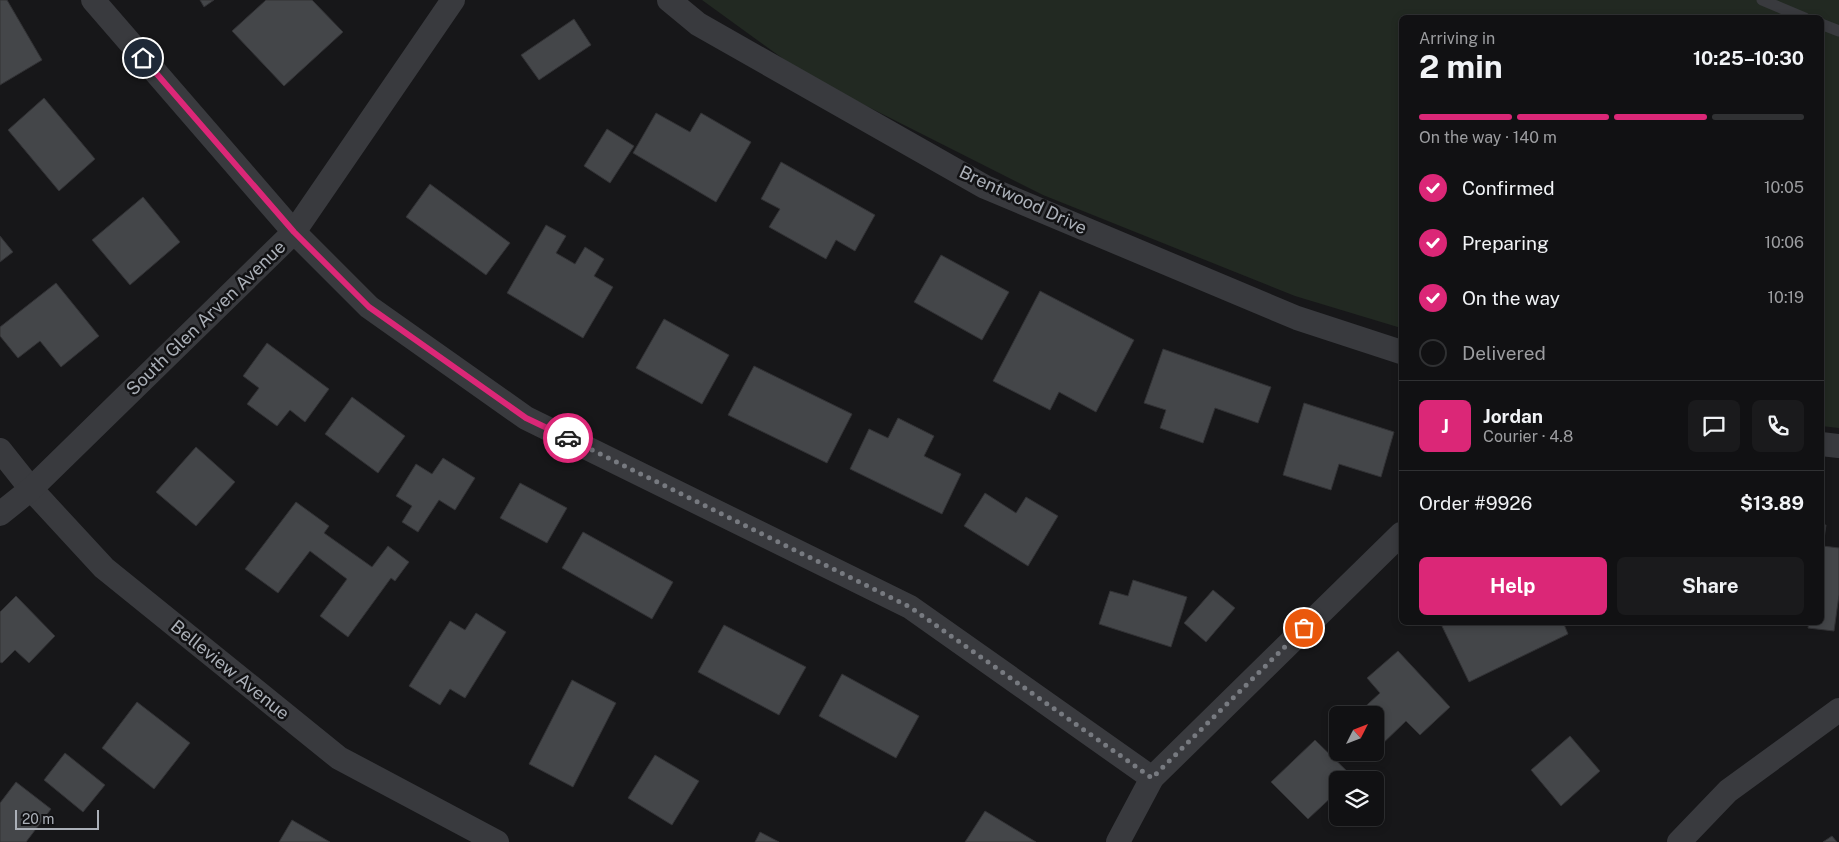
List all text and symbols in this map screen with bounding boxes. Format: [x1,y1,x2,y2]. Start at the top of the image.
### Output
text: Arriving in [1419,29,1495,48]
pin [122,37,164,79]
icon: home [129,44,157,72]
text: 10:25–10:30 [1693,47,1804,69]
text: 2 min [1419,48,1503,85]
text: On the way · 140 m [1419,128,1557,147]
street label: Brentwood Drive [956,161,1090,238]
icon: check [1419,174,1447,202]
text: Confirmed [1462,177,1555,199]
text: 10:05 [1764,178,1804,197]
icon: check [1419,229,1447,257]
text: Preparing [1462,232,1549,254]
text: 10:06 [1764,233,1804,252]
street label: South Glen Arven Avenue [122,236,290,399]
icon: check [1419,284,1447,312]
text: On the way [1462,287,1560,309]
text: 10:19 [1768,288,1804,307]
text: Delivered [1462,342,1546,364]
button: chat [1688,400,1740,452]
button: phone [1752,400,1804,452]
text: Jordan [1483,405,1543,427]
courier [543,413,593,463]
text: J [1441,415,1449,437]
icon: car [554,424,582,452]
text: Courier · 4.8 [1483,427,1573,446]
text: Order #9926 [1419,492,1532,514]
text: $13.89 [1740,492,1804,514]
button: Help [1419,557,1607,615]
button: Share [1617,557,1804,615]
pin [1283,607,1325,649]
icon: bag [1290,614,1318,642]
street label: Belleview Avenue [167,615,294,724]
north arrow [1329,706,1384,761]
map controls [1329,706,1384,826]
button: layers [1329,771,1384,826]
scale bar [15,807,99,830]
text: 20 m [22,811,54,827]

